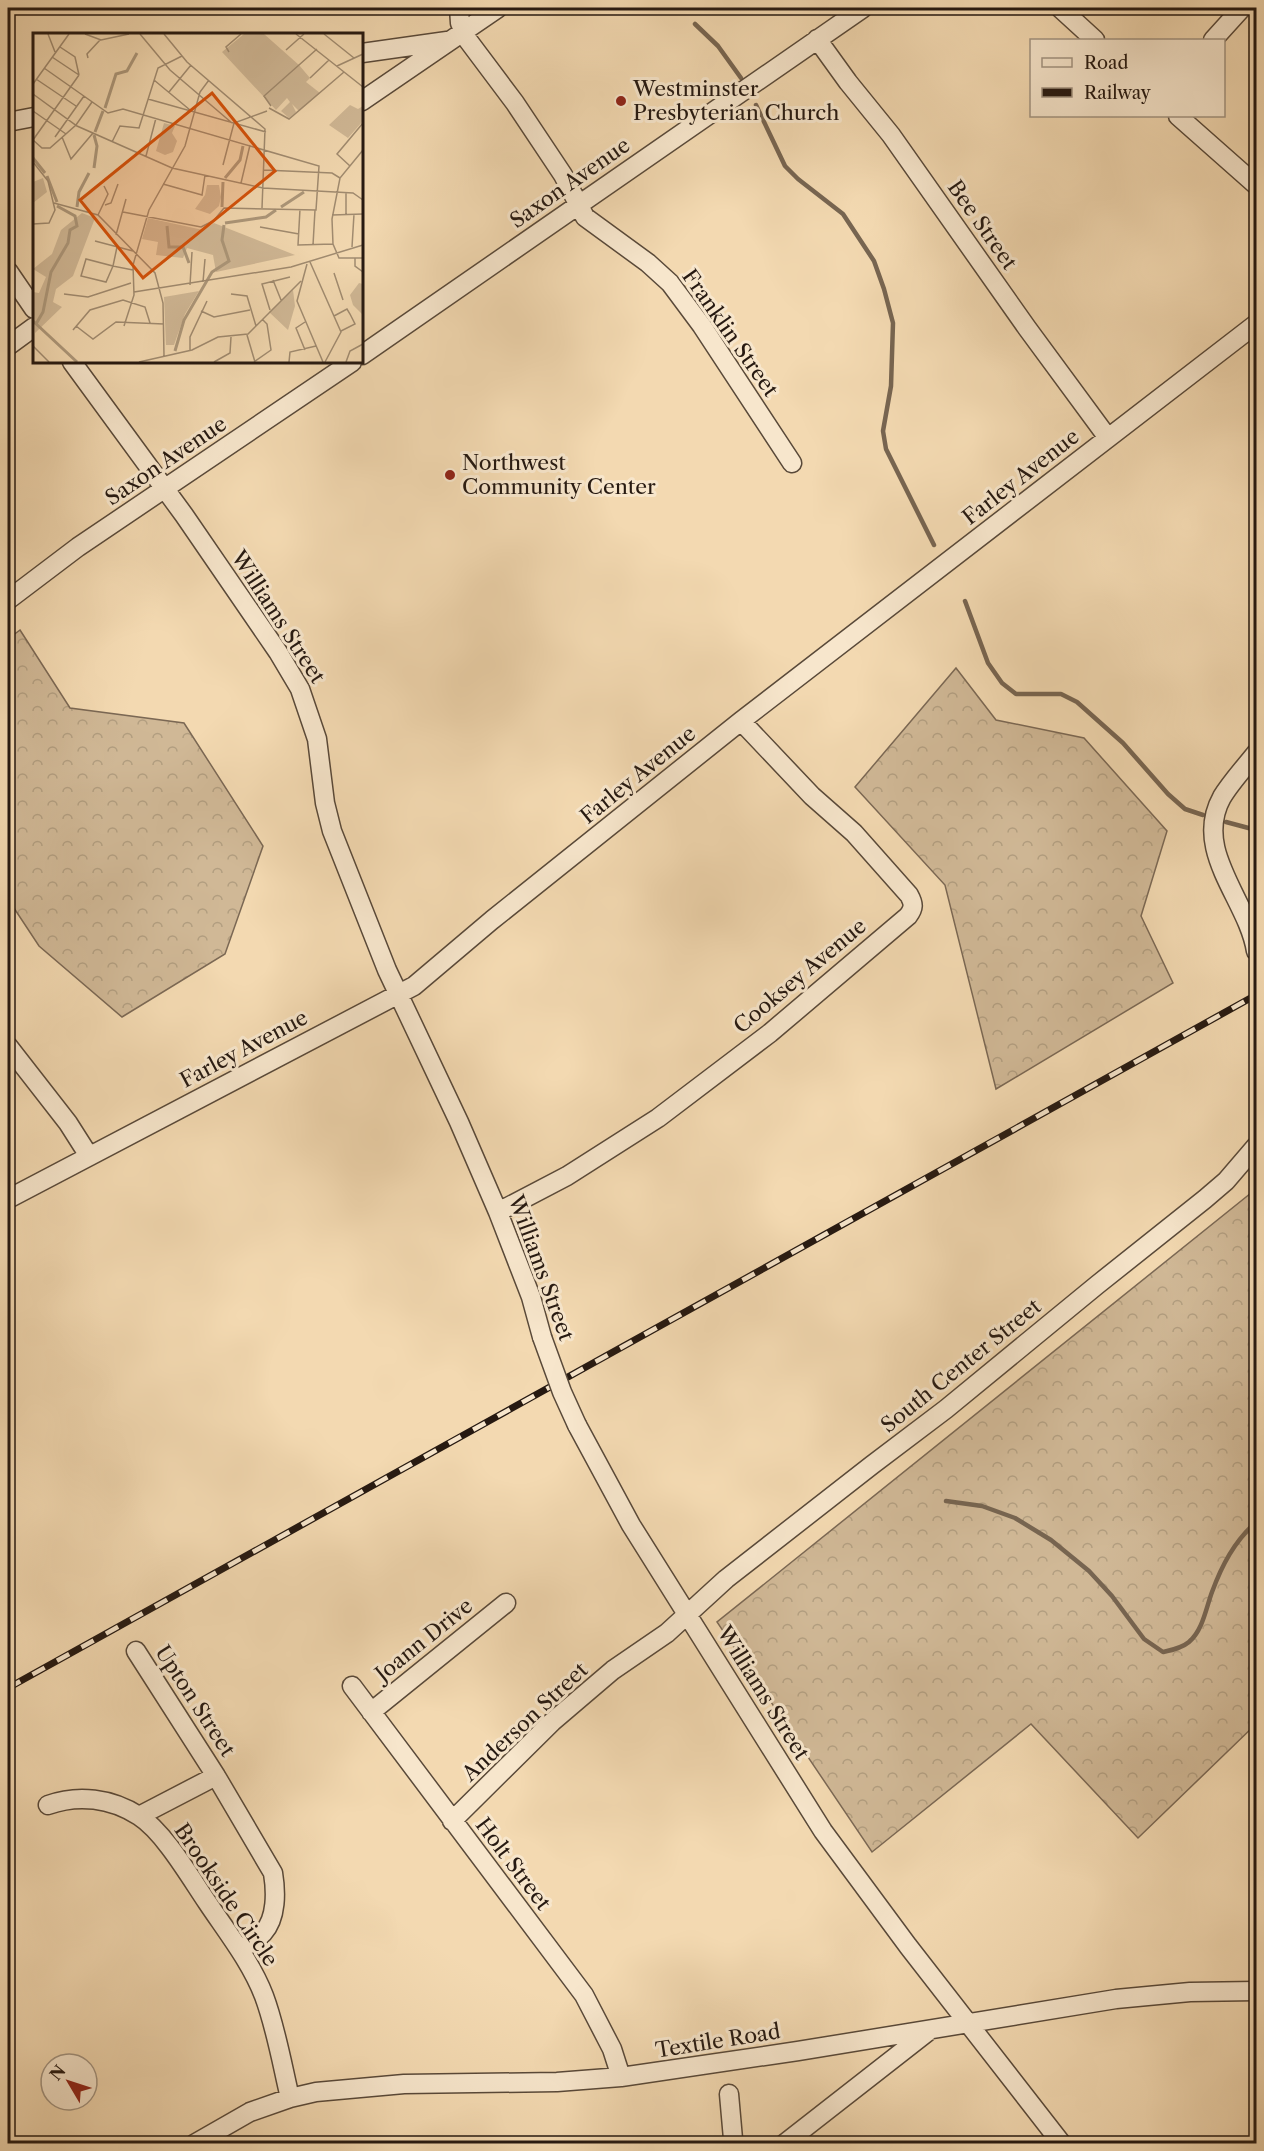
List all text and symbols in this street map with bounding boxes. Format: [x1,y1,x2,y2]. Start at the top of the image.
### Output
inset map [33,33,363,363]
legend [1030,39,1225,117]
text: Road [1084,52,1129,74]
place label: Westminster Presbyterian Church [632,76,839,125]
text: Railway [1084,82,1152,104]
marker: Westminster Presbyterian Church [614,94,628,108]
street label: Saxon Avenue [505,132,635,233]
street label: Bee Street [943,175,1023,275]
street label: Franklin Street [677,264,784,402]
street label: Saxon Avenue [100,411,231,510]
street label: Farley Avenue [958,423,1084,530]
place label: Northwest Community Center [462,450,656,499]
marker: Northwest Community Center [443,468,457,482]
street label: Williams Street [226,545,331,688]
street label: Farley Avenue [575,721,700,829]
street label: Cooksey Avenue [728,913,871,1038]
street label: Farley Avenue [176,1004,312,1093]
street label: Williams Street [503,1191,580,1345]
street label: South Center Street [876,1293,1046,1438]
street label: Joann Drive [368,1593,477,1688]
street label: Williams Street [712,1620,815,1765]
street label: Upton Street [150,1641,241,1761]
street label: Anderson Street [456,1657,593,1787]
street label: Holt Street [471,1813,557,1915]
street label: Brookside Circle [169,1819,283,1971]
street label: Textile Road [654,2018,782,2063]
north arrow [39,2052,99,2112]
text: N [45,2061,70,2084]

